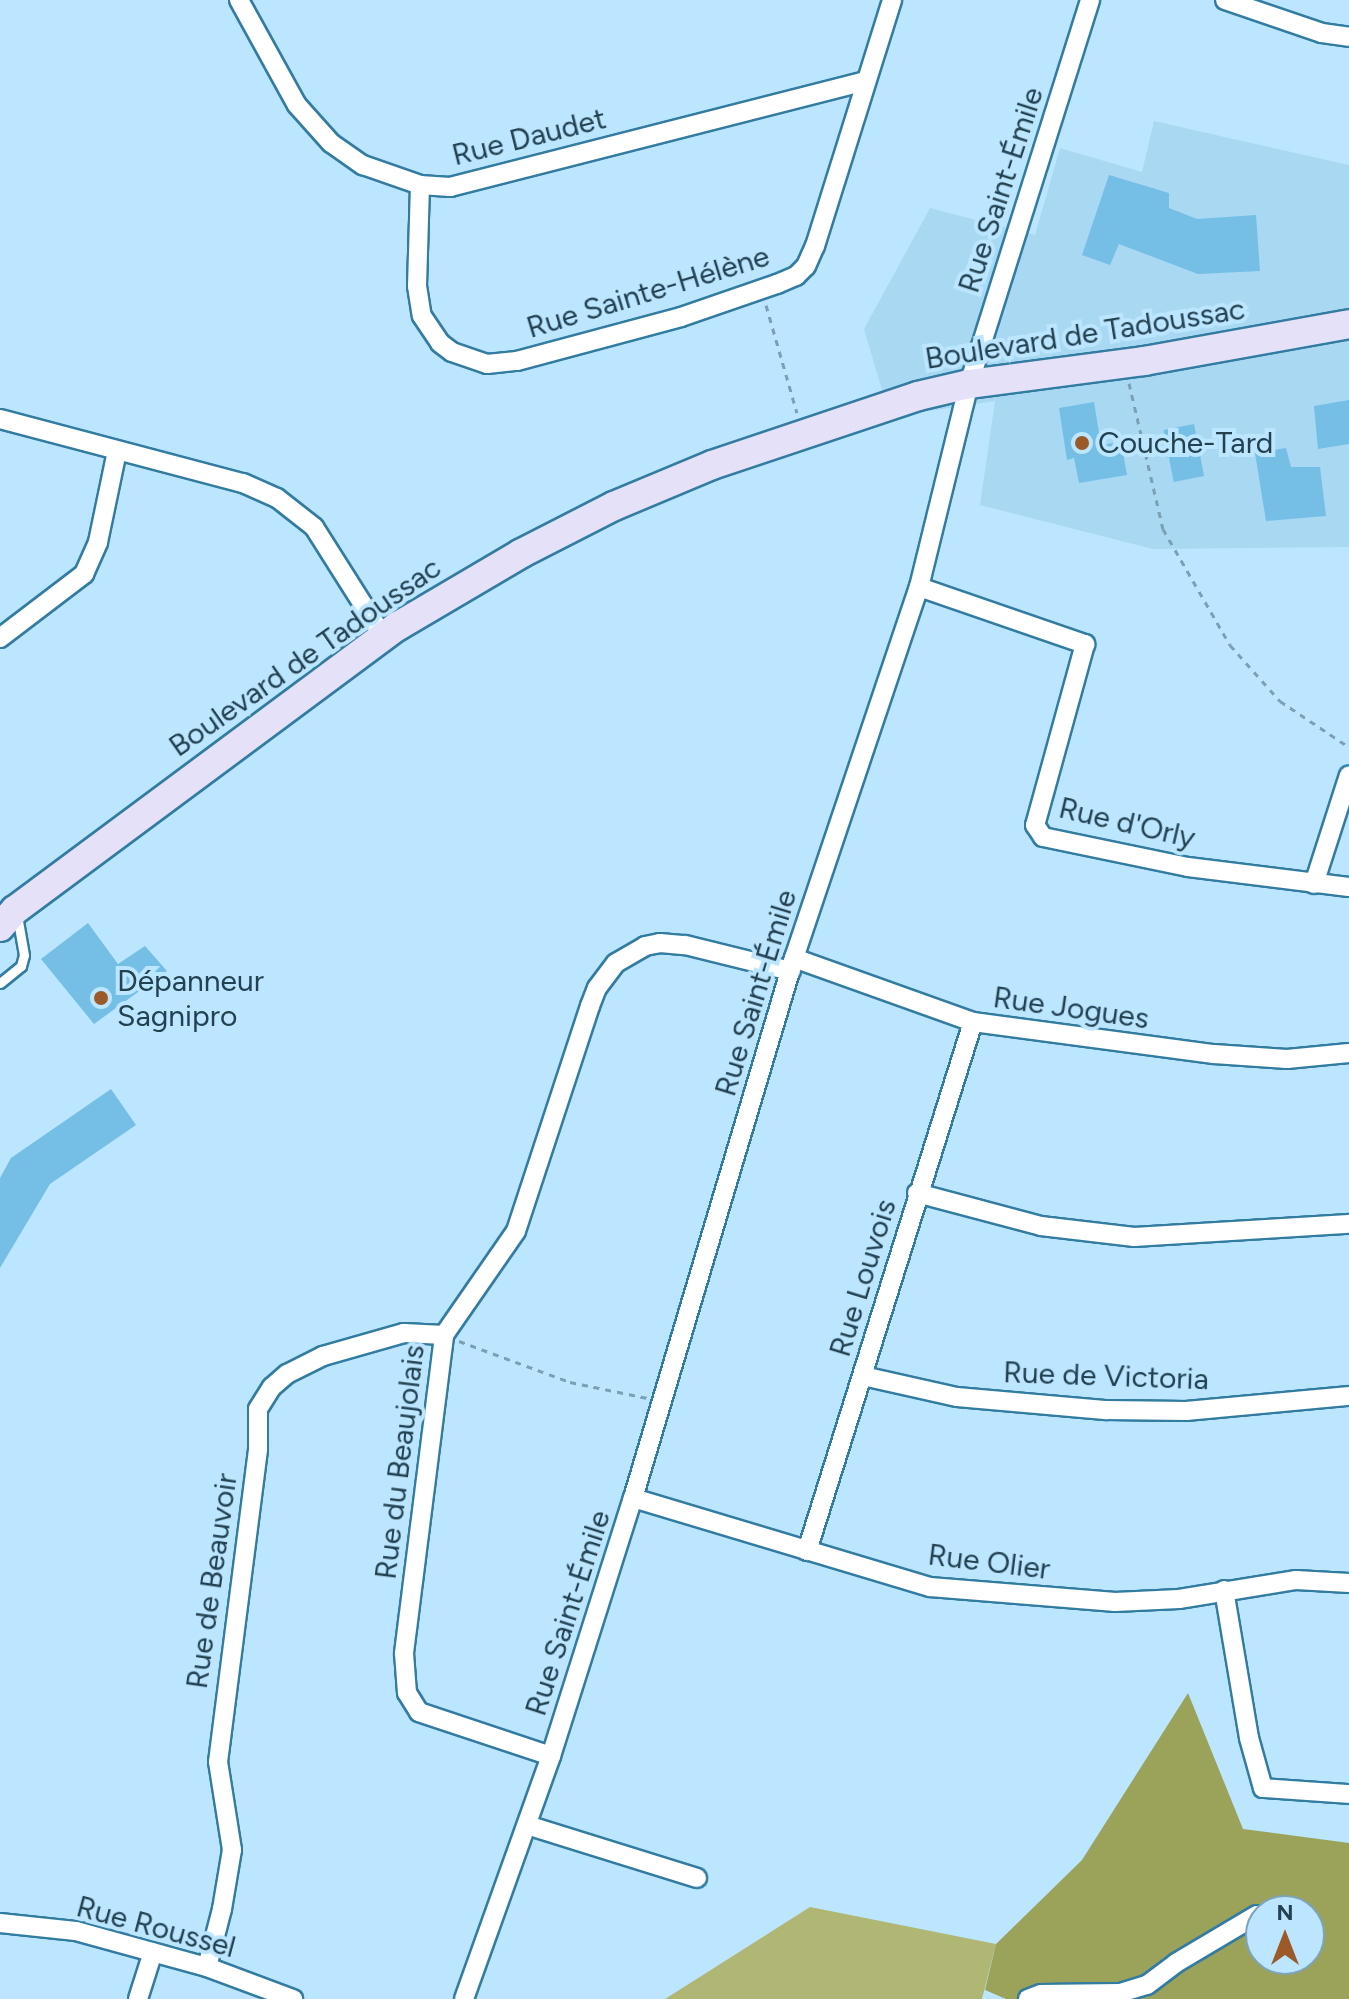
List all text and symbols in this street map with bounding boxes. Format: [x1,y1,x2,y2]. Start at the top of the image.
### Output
street label: Rue Saint-Émile [951,83,1051,297]
street label: Rue Daudet [448,101,610,173]
street label: Rue Sainte-Hélène [522,238,774,346]
street label: Boulevard de Tadoussac [923,291,1247,377]
place label: Couche-Tard [1098,425,1273,461]
marker: Couche-Tard [1073,434,1091,452]
street label: Boulevard de Tadoussac [162,550,448,764]
street label: Rue d'Orly [1055,790,1199,856]
street label: Rue Saint-Émile [708,886,804,1100]
place label: Dépanneur Sagnipro [117,963,264,1034]
street label: Rue Jogues [991,979,1151,1037]
marker: Dépanneur Sagnipro [92,989,110,1007]
street label: Rue Louvois [822,1195,904,1361]
street label: Rue du Beaujolais [368,1343,432,1581]
street label: Rue de Victoria [1003,1354,1209,1398]
street label: Rue de Beauvoir [179,1471,245,1691]
street label: Rue Saint-Émile [518,1506,618,1720]
street label: Rue Olier [926,1537,1052,1587]
street label: Rue Roussel [73,1888,239,1966]
north arrow [1245,1895,1325,1975]
text: N [1276,1899,1294,1926]

